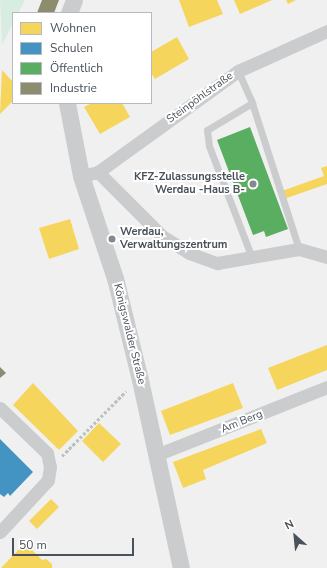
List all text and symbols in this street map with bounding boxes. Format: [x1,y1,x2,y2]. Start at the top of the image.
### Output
legend [12,12,152,104]
text: Wohnen [50,20,96,36]
text: Schulen [50,40,93,56]
text: Öffentlich [50,60,103,76]
street label: Steinpöhlstraße [164,70,236,126]
text: Industrie [50,80,97,96]
place label: KFZ-Zulassungsstelle Werdau -Haus B- [134,171,245,197]
marker: KFZ-Zulassungsstelle Werdau -Haus B- [248,179,258,189]
place label: Werdau, Verwaltungszentrum [120,226,227,252]
marker: Werdau, Verwaltungszentrum [107,234,117,244]
street label: Königswalder Straße [110,282,148,386]
street label: Am Berg [219,408,265,436]
north arrow [275,516,315,556]
text: N [282,516,296,533]
scale bar [14,530,136,556]
text: 50 m [19,537,47,553]

